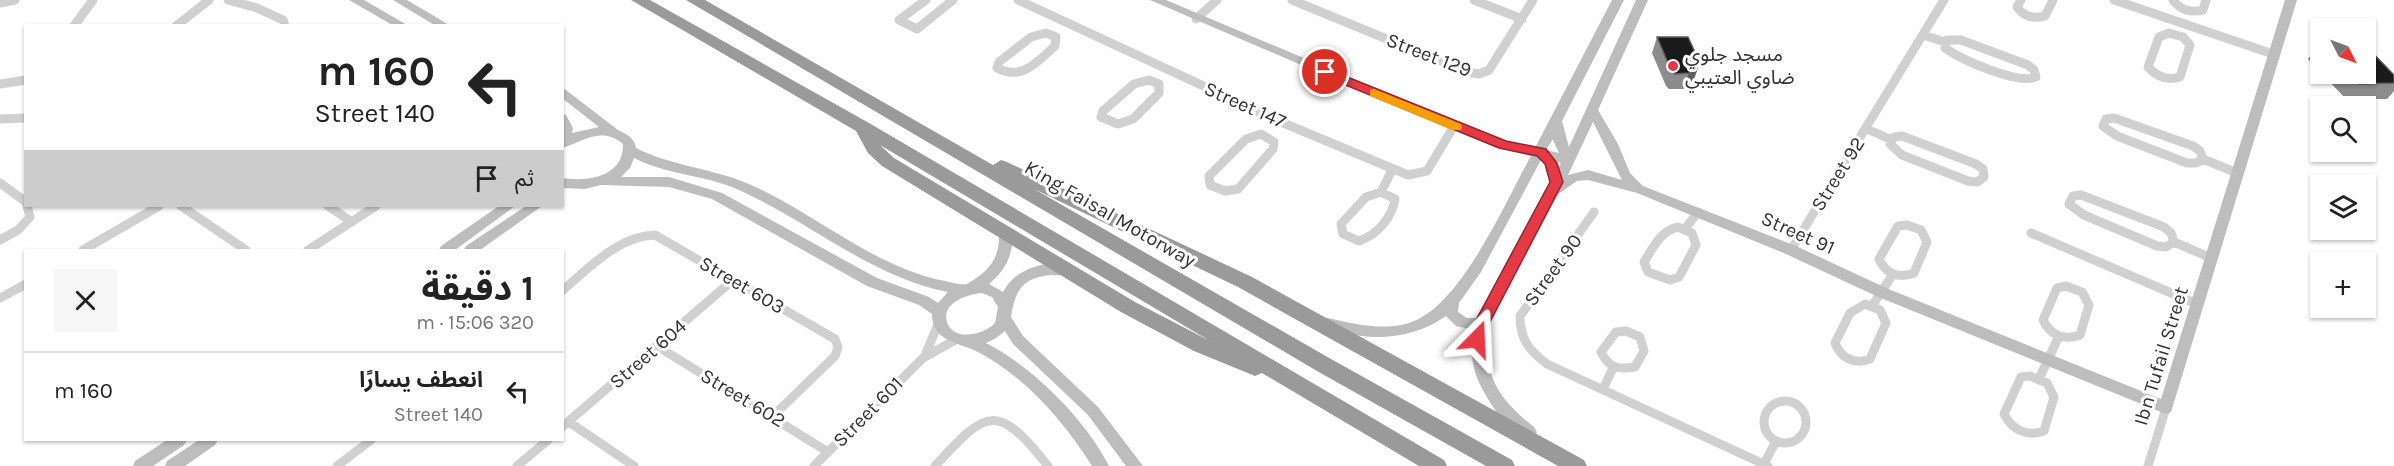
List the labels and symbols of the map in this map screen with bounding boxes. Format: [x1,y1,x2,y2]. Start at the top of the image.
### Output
north arrow [2310,18,2376,84]
street label: Street 129 [1383,28,1475,82]
place label: مسجد جلوي ضاوي العتيبي [1685,43,1795,92]
pin [1299,46,1350,97]
marker: مسجد جلوي ضاوي العتيبي [1666,59,1680,73]
street label: Street 147 [1201,77,1290,133]
street label: Street 92 [1806,133,1870,215]
street label: King Faisal Motorway [1020,156,1200,272]
street label: Street 91 [1758,207,1838,259]
street label: Street 90 [1519,230,1587,310]
street label: Street 603 [695,251,789,319]
street label: Ibn Tufail Street [2129,283,2193,428]
position arrow [1445,307,1509,371]
street label: Street 604 [605,314,691,394]
street label: Street 602 [697,364,789,432]
street label: Street 601 [828,372,908,452]

